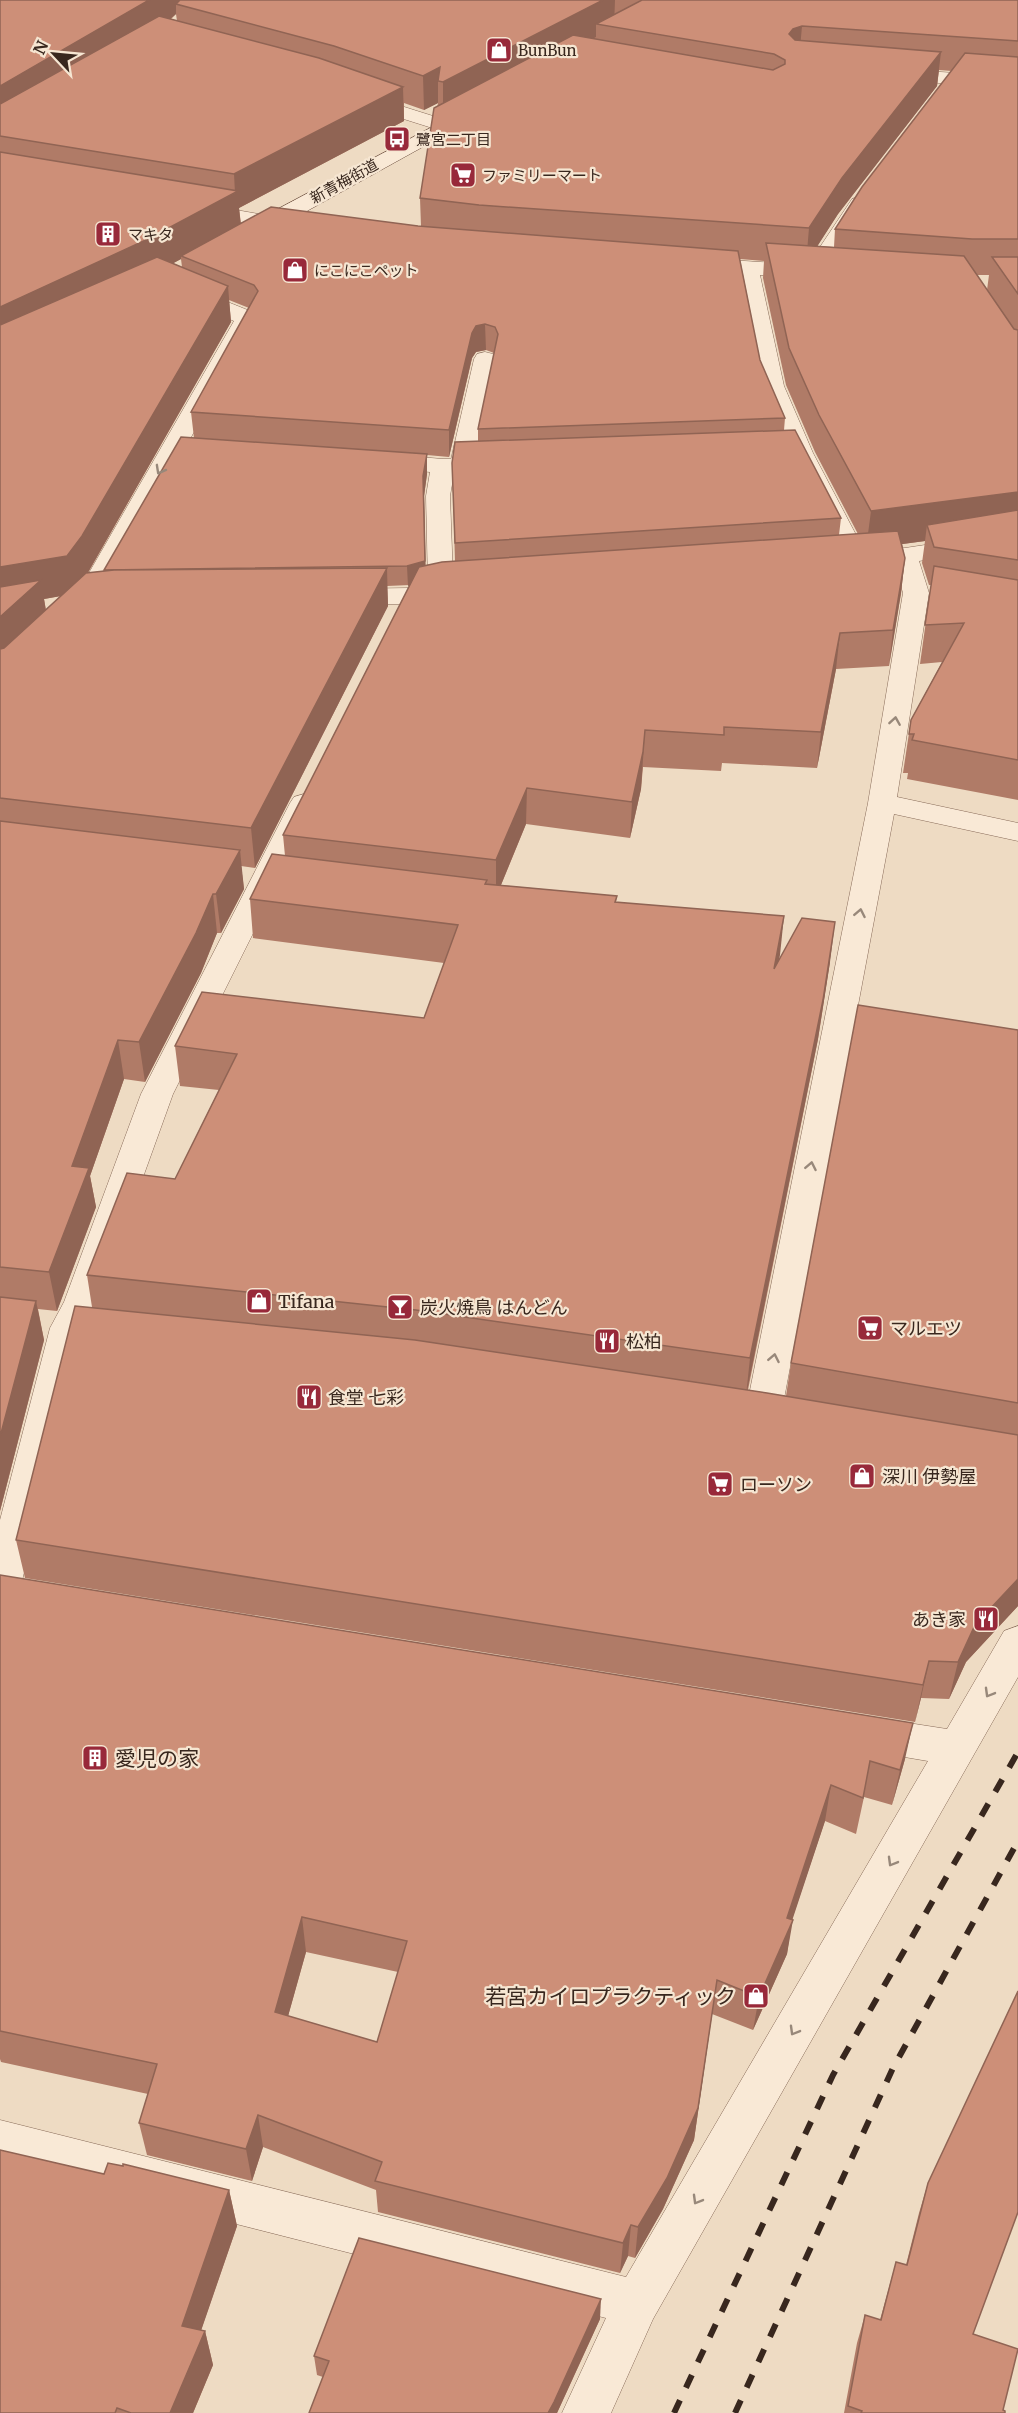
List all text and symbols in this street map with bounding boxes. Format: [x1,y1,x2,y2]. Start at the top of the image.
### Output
north arrow [24,24,84,84]
shop icon: BunBun [484,35,514,65]
text: N [29,37,52,57]
place label: BunBun [518,41,577,60]
bus stop icon: 鷺宮二丁目 [382,124,412,154]
place label: 鷺宮二丁目 [416,130,491,149]
street label: 新青梅街道 [307,155,381,207]
supermarket icon: ファミリーマート [448,160,478,190]
place label: ファミリーマート [482,166,602,185]
building icon: マキタ [93,219,123,249]
place label: マキタ [128,225,173,244]
shop icon: にこにこペット [280,255,310,285]
place label: にこにこペット [314,261,418,280]
one-way arrow [156,464,167,474]
one-way arrow [888,716,901,726]
one-way arrow [853,908,866,918]
one-way arrow [804,1162,817,1172]
shop icon: Tifana [244,1286,274,1316]
place label: Tifana [278,1290,335,1313]
bar icon: 炭火焼鳥 はんどん [385,1292,415,1322]
place label: 炭火焼鳥 はんどん [420,1296,568,1319]
supermarket icon: マルエツ [855,1313,885,1343]
place label: マルエツ [890,1317,962,1340]
restaurant icon: 松柏 [592,1326,622,1356]
place label: 松柏 [626,1330,662,1353]
one-way arrow [767,1353,780,1363]
restaurant icon: 食堂 七彩 [294,1382,324,1412]
place label: 食堂 七彩 [328,1386,404,1409]
shop icon: 深川 伊勢屋 [847,1461,877,1491]
place label: 深川 伊勢屋 [882,1465,976,1488]
supermarket icon: ローソン [705,1469,735,1499]
place label: ローソン [740,1473,812,1496]
restaurant icon: あき家 [971,1604,1001,1634]
place label: あき家 [912,1608,966,1631]
one-way arrow [985,1687,996,1697]
building icon: 愛児の家 [80,1743,110,1773]
place label: 愛児の家 [115,1745,199,1772]
one-way arrow [887,1856,899,1866]
shop icon: 若宮カイロプラクティック [741,1981,771,2011]
place label: 若宮カイロプラクティック [485,1983,736,2010]
one-way arrow [790,2025,801,2035]
one-way arrow [693,2193,704,2204]

